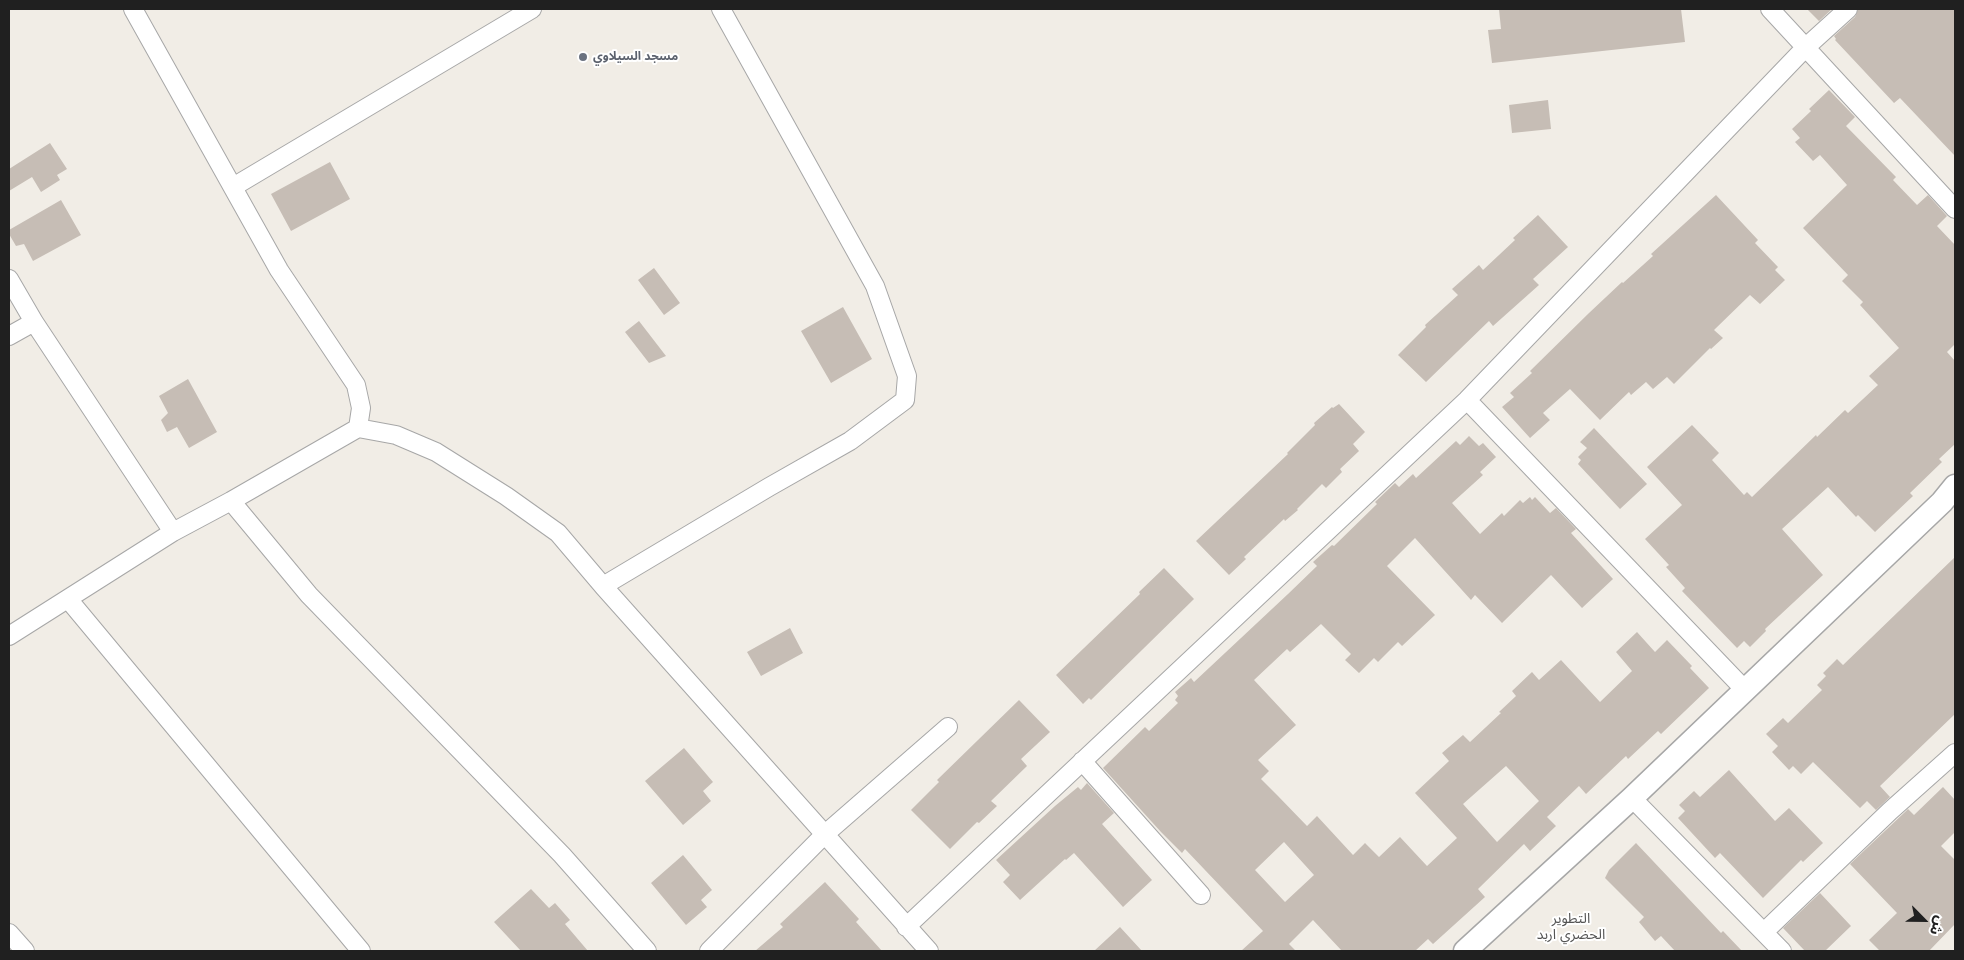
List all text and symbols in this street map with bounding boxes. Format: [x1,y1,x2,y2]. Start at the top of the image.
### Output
place label: مسجد السيلاوي [593,50,678,64]
marker: مسجد السيلاوي [577,51,589,63]
north arrow [1899,895,1949,945]
district label: التطوير الحضري اربد [1537,911,1605,944]
text: ش [1927,914,1949,938]

